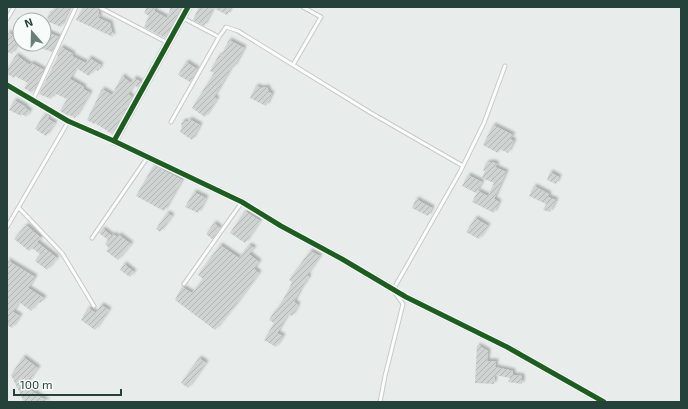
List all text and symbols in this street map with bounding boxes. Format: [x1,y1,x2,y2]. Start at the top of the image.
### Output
north arrow [12,12,52,52]
text: N [22,15,34,30]
scale bar [14,371,121,397]
text: 100 m [20,377,52,391]

